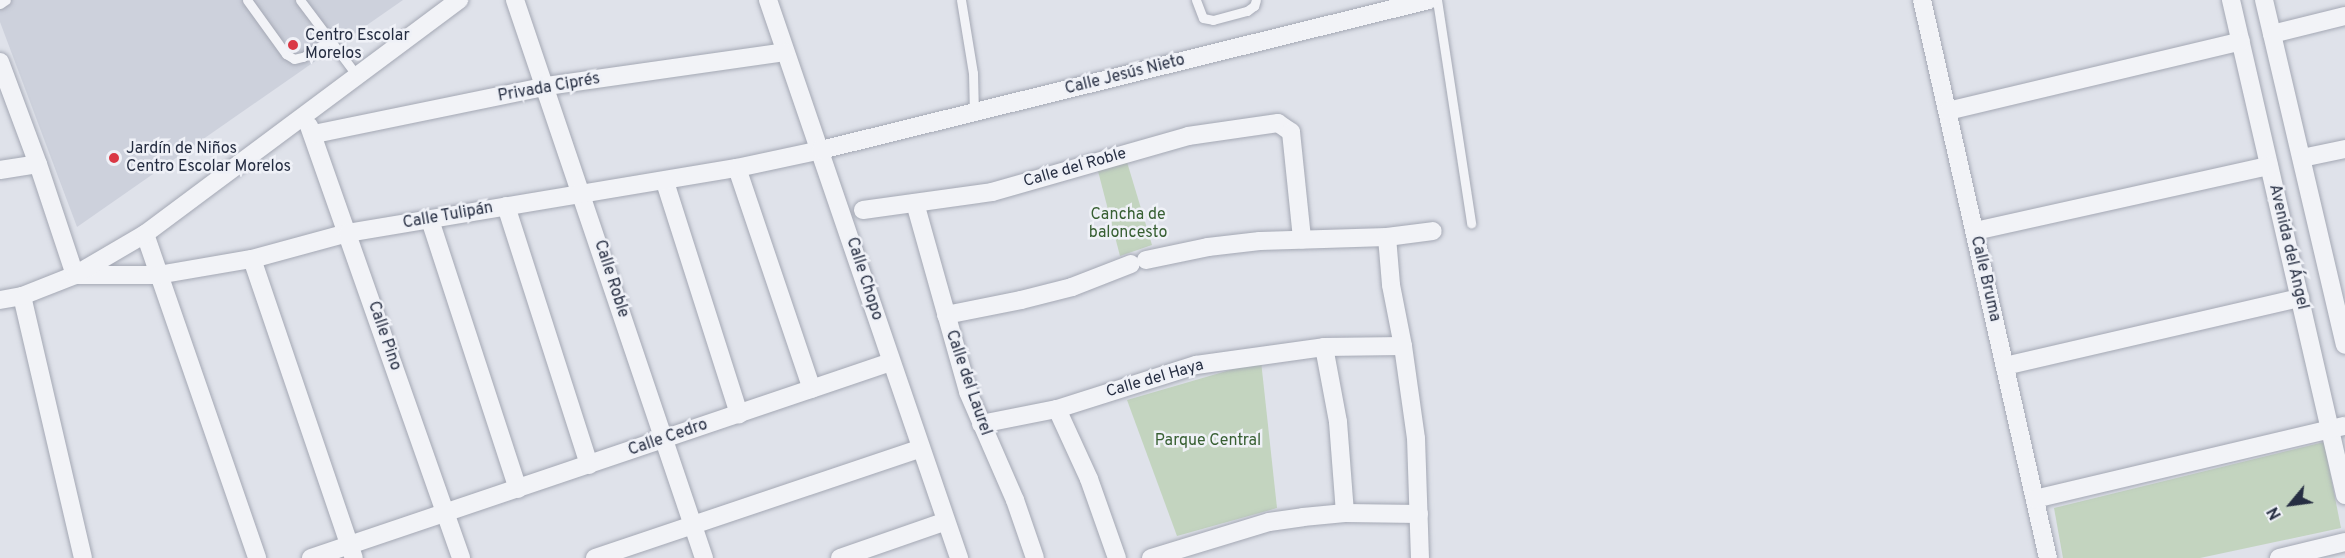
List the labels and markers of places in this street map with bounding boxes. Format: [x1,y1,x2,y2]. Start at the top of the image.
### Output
place label: Centro Escolar Morelos [305,26,410,64]
marker: Centro Escolar Morelos [286,38,300,52]
place label: Jardín de Niños Centro Escolar Morelos [126,139,291,177]
marker: Jardín de Niños Centro Escolar Morelos [107,151,121,165]

